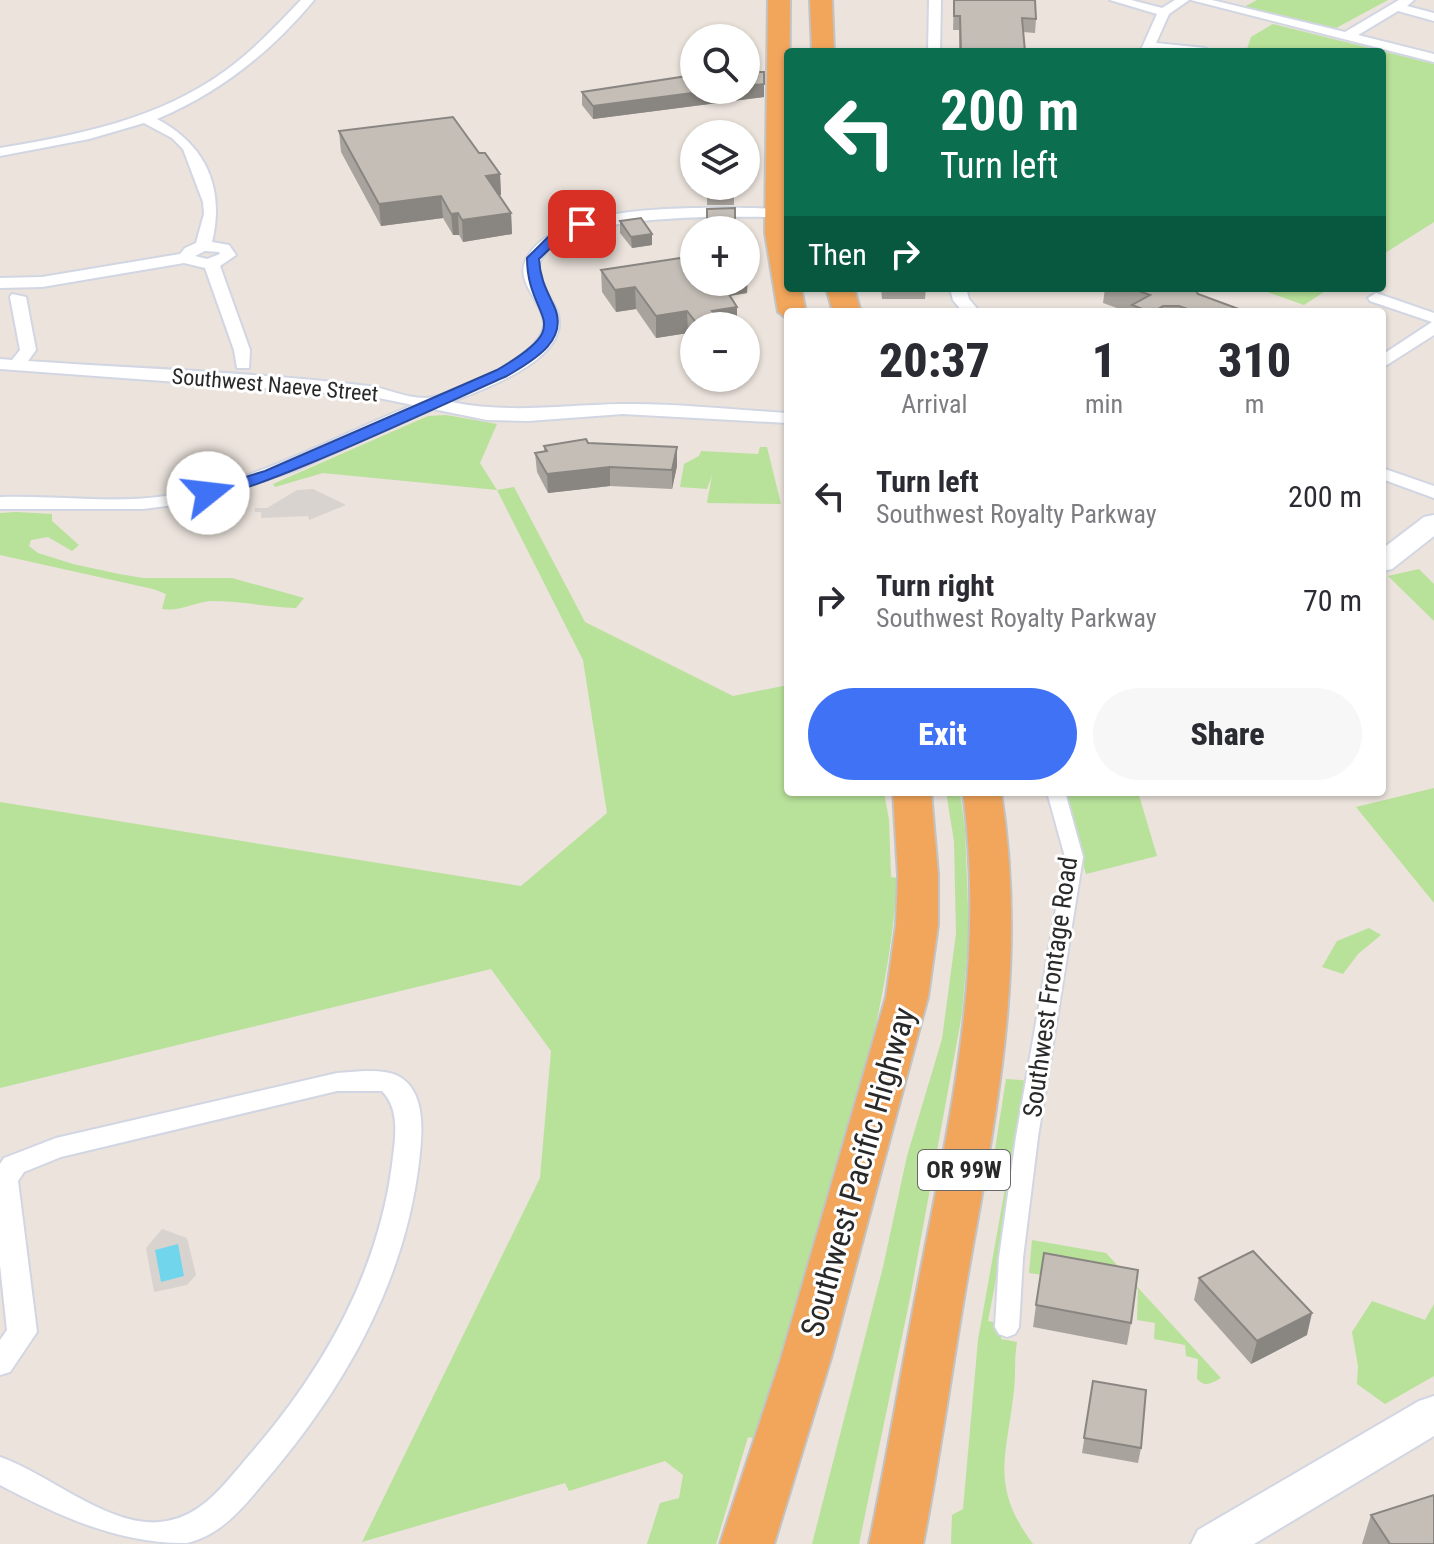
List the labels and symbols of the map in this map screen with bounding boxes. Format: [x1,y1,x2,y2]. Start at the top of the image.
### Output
pin [548,190,616,258]
street label: Southwest Naeve Street [171,364,379,406]
position arrow [166,451,250,535]
street label: Southwest Frontage Road [1017,855,1083,1119]
street label: Southwest Pacific Highway [793,1003,923,1341]
road number: OR 99W [918,1150,1010,1190]

